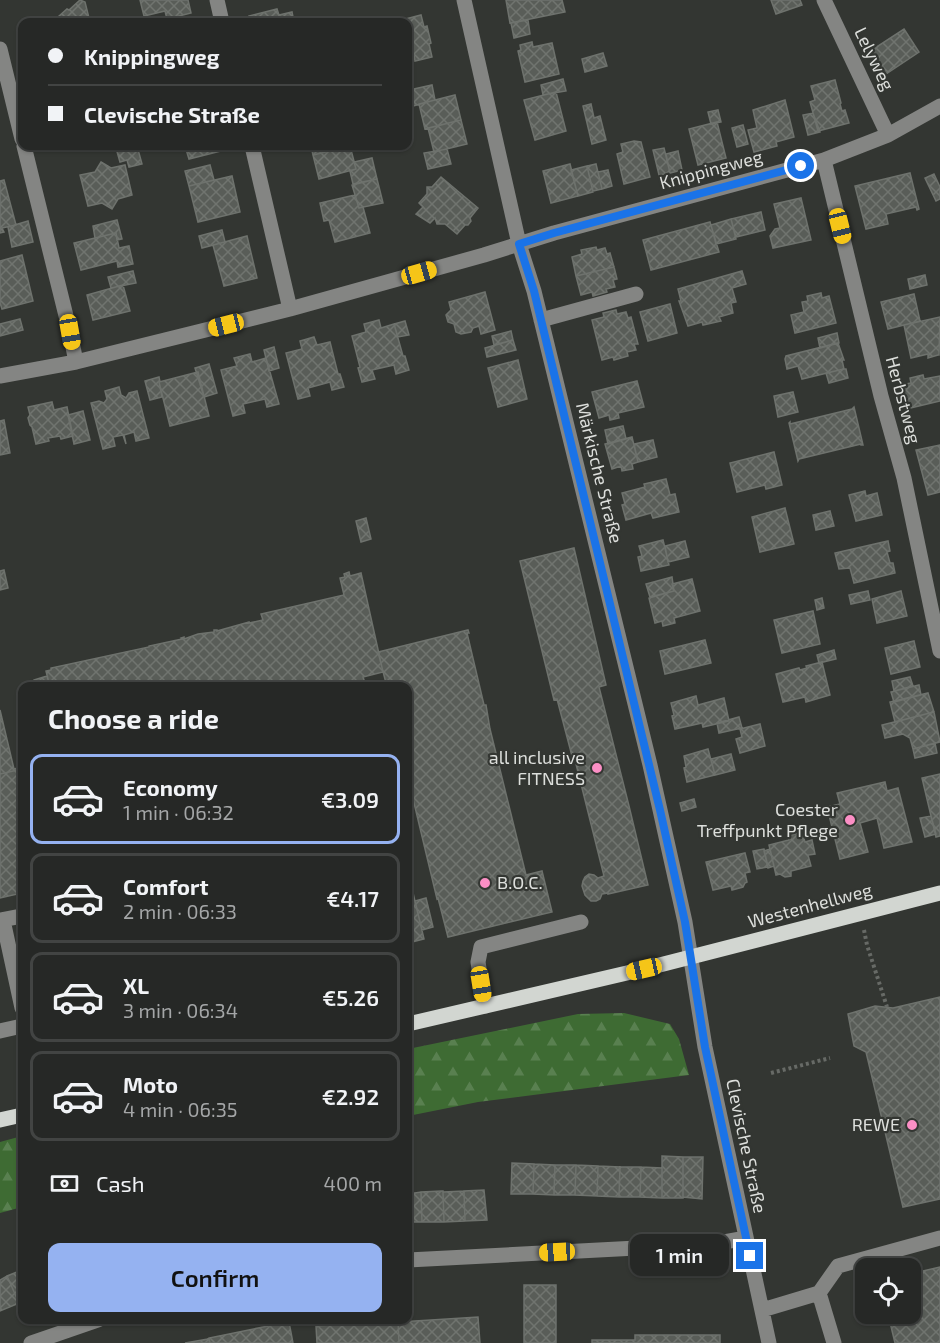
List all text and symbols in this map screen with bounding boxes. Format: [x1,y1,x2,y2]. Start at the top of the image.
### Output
street label: Lelyweg [850,23,900,94]
text: Knippingweg [84,43,220,69]
text: Clevische Straße [84,101,260,127]
street label: Knippingweg [657,145,765,193]
route start [787,152,814,179]
car [827,206,853,246]
car [399,259,439,287]
car [206,312,246,338]
car [58,313,82,351]
street label: Herbstweg [882,354,926,446]
street label: Märkische Straße [572,400,628,545]
text: Choose a ride [48,702,219,734]
place label: all inclusive FITNESS [489,746,585,789]
marker: all inclusive FITNESS [590,761,604,775]
icon: car [51,772,105,826]
text: Economy [123,774,218,800]
text: €3.09 [321,786,379,812]
place label: Coester Treffpunkt Pflege [697,798,838,841]
text: 1 min · 06:32 [123,800,234,824]
marker: Coester Treffpunkt Pflege [843,813,857,827]
icon: car [51,871,105,925]
place label: B.O.C. [497,871,543,893]
text: Comfort [123,873,208,899]
marker: B.O.C. [478,876,492,890]
street label: Westenhellweg [745,878,874,932]
text: €4.17 [326,885,379,911]
text: 2 min · 06:33 [123,899,237,923]
car [624,956,664,982]
car [469,965,493,1003]
icon: car [51,970,105,1024]
text: XL [123,972,149,998]
text: €5.26 [322,984,379,1010]
text: 3 min · 06:34 [123,998,238,1022]
icon: car [51,1069,105,1123]
text: Moto [123,1071,178,1097]
street label: Clevische Straße [722,1076,772,1215]
text: €2.92 [322,1083,379,1109]
text: 4 min · 06:35 [123,1097,238,1121]
place label: REWE [852,1113,900,1135]
marker: REWE [905,1118,919,1132]
icon: cash [48,1167,81,1200]
text: Cash [96,1170,145,1196]
text: 400 m [324,1171,382,1195]
callout: 1 min [630,1235,729,1277]
car [539,1242,575,1262]
route end [736,1242,763,1269]
button: Confirm [48,1243,382,1312]
text: 1 min [656,1243,703,1267]
map controls [855,1258,921,1324]
button: locate [855,1258,921,1324]

